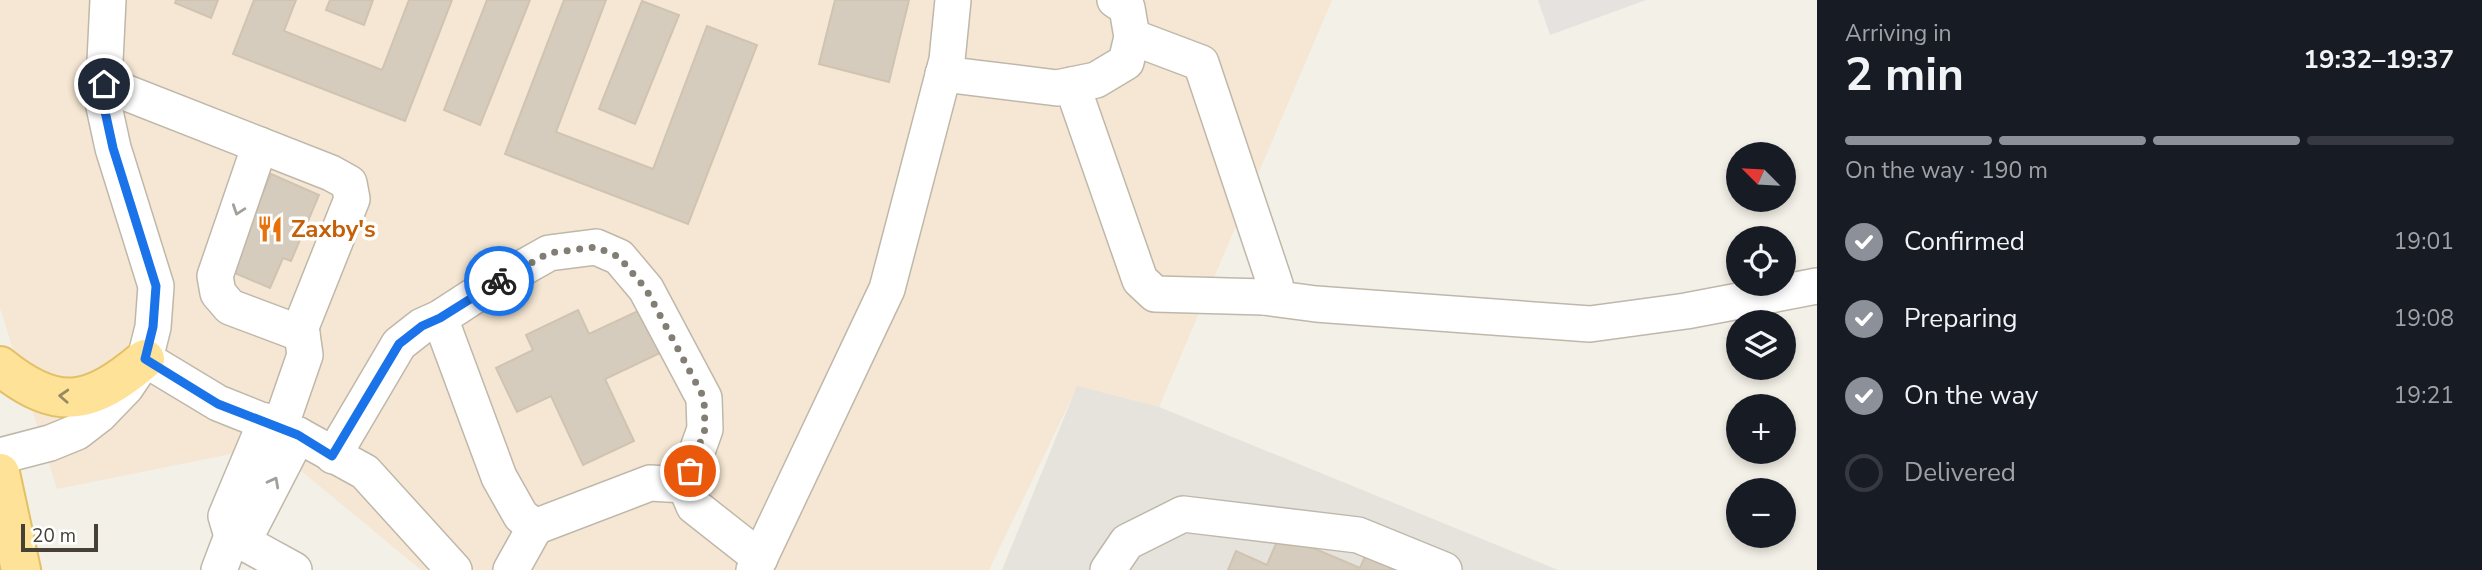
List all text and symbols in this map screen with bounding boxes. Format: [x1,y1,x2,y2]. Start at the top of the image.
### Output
text: Arriving in [1845,18,1952,49]
text: 19:32–19:37 [2303,42,2454,77]
text: 2 min [1845,43,1964,106]
pin [74,54,134,114]
icon: home [85,65,123,103]
north arrow [1726,142,1796,212]
map controls [1726,142,1796,548]
text: On the way · 190 m [1845,155,2048,186]
one-way arrow [232,203,246,215]
place label: Zaxby's [291,213,376,245]
restaurant icon: Zaxby's [255,214,285,244]
icon: check [1845,223,1883,261]
text: Confirmed [1904,224,2025,259]
button: locate [1726,226,1796,296]
text: 19:01 [2394,226,2454,257]
courier [464,246,534,316]
icon: bike [480,262,518,300]
icon: check [1845,300,1883,338]
text: Preparing [1904,301,2017,336]
text: 19:08 [2394,303,2454,334]
button: layers [1726,310,1796,380]
icon: check [1845,377,1883,415]
text: On the way [1904,378,2038,413]
text: 19:21 [2394,380,2454,411]
one-way arrow [58,389,69,404]
button: + [1726,394,1796,464]
pin [660,441,720,501]
icon: bag [671,452,709,490]
text: Delivered [1904,455,2016,490]
one-way arrow [266,476,279,489]
button: − [1726,478,1796,548]
scale bar [21,521,98,553]
text: 20 m [32,523,76,549]

